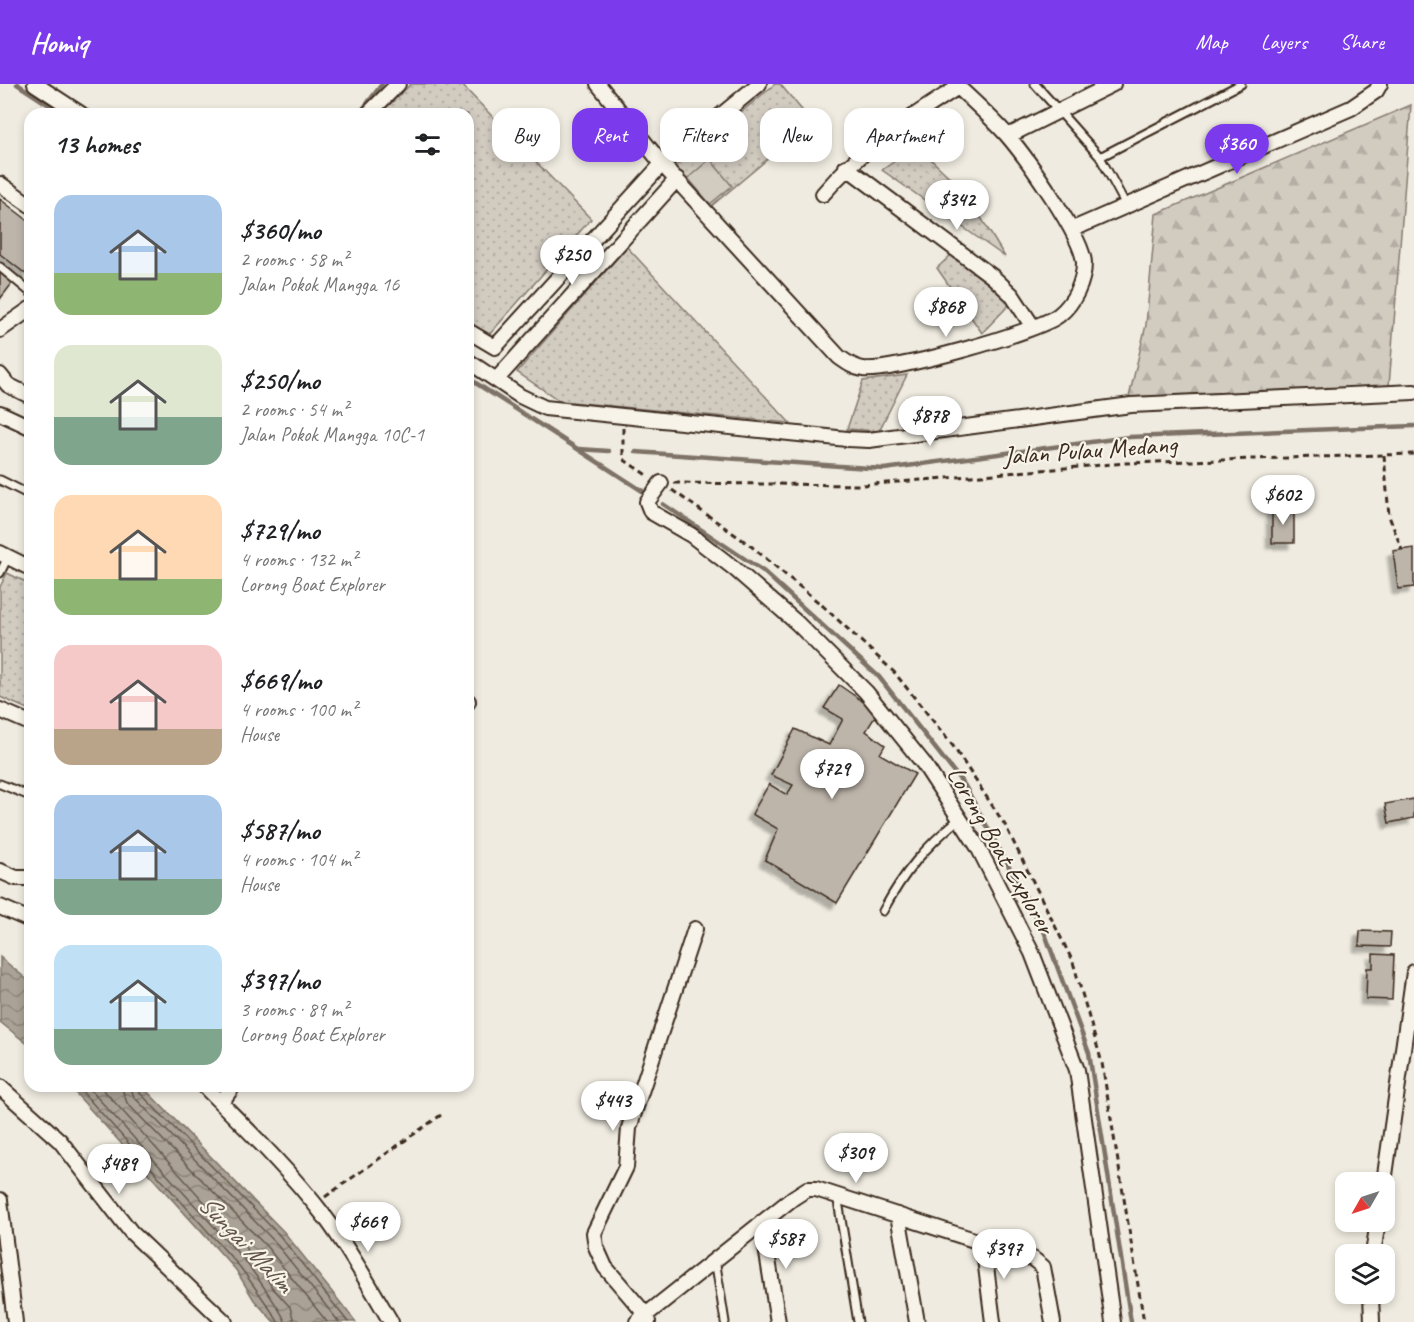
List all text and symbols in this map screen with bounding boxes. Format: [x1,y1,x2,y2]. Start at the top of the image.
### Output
text: Homiq [30,25,88,60]
text: Map [1195,29,1228,55]
text: Layers [1261,29,1307,55]
text: Share [1340,29,1384,55]
chip: Buy [492,108,560,162]
chip: Rent [572,108,648,162]
chip: Filters [660,108,748,162]
chip: New [760,108,832,162]
chip: Apartment [844,108,964,162]
pin: $360 [1201,124,1273,175]
text: 13 homes [54,128,139,161]
icon: filters [411,128,444,161]
text: $360 [1219,131,1255,156]
pin: $342 [921,180,993,231]
text: $342 [939,187,975,212]
text: $360/mo [240,214,321,247]
icon: home [102,219,174,291]
pin: $250 [536,235,608,286]
text: $250 [554,242,590,267]
text: 2 rooms · 58 m² [240,247,348,272]
text: Jalan Pokok Mangga 16 [240,272,399,297]
pin: $868 [910,287,982,338]
text: $868 [928,294,964,319]
text: $250/mo [240,364,320,397]
icon: home [102,369,174,441]
pin: $878 [894,396,966,447]
text: 2 rooms · 54 m² [240,397,348,422]
text: $878 [912,403,948,428]
text: Jalan Pokok Mangga 10C-1 [240,422,424,447]
street label: Jalan Pulau Medang [1000,427,1180,473]
pin: $602 [1247,475,1319,526]
text: $602 [1265,482,1301,507]
text: $729/mo [240,514,320,547]
icon: home [102,519,174,591]
text: 4 rooms · 132 m² [240,547,357,572]
text: Lorong Boat Explorer [240,572,385,597]
text: $669/mo [240,664,321,697]
icon: home [102,669,174,741]
text: 4 rooms · 100 m² [240,697,357,722]
text: House [240,722,279,747]
pin: $729 [796,749,868,800]
text: $729 [814,756,850,781]
street label: Lorong Boat Explorer [940,760,1064,942]
text: $587/mo [240,814,320,847]
icon: home [102,819,174,891]
text: 4 rooms · 104 m² [240,847,357,872]
text: House [240,872,279,897]
text: $397/mo [240,964,320,997]
icon: home [102,969,174,1041]
text: 3 rooms · 89 m² [240,997,348,1022]
text: Lorong Boat Explorer [240,1022,385,1047]
pin: $443 [577,1081,649,1132]
text: $443 [595,1088,631,1113]
pin: $309 [820,1133,892,1184]
text: $309 [838,1140,874,1165]
pin: $489 [83,1144,155,1195]
text: $489 [101,1151,137,1176]
north arrow [1335,1172,1395,1232]
map controls [1335,1172,1395,1304]
water label: Sungai Malim [191,1187,303,1301]
pin: $669 [332,1202,404,1253]
text: $669 [350,1209,386,1234]
pin: $587 [750,1219,822,1270]
text: $587 [768,1226,804,1251]
pin: $397 [968,1229,1040,1280]
text: $397 [986,1236,1022,1261]
button: layers [1335,1244,1395,1304]

